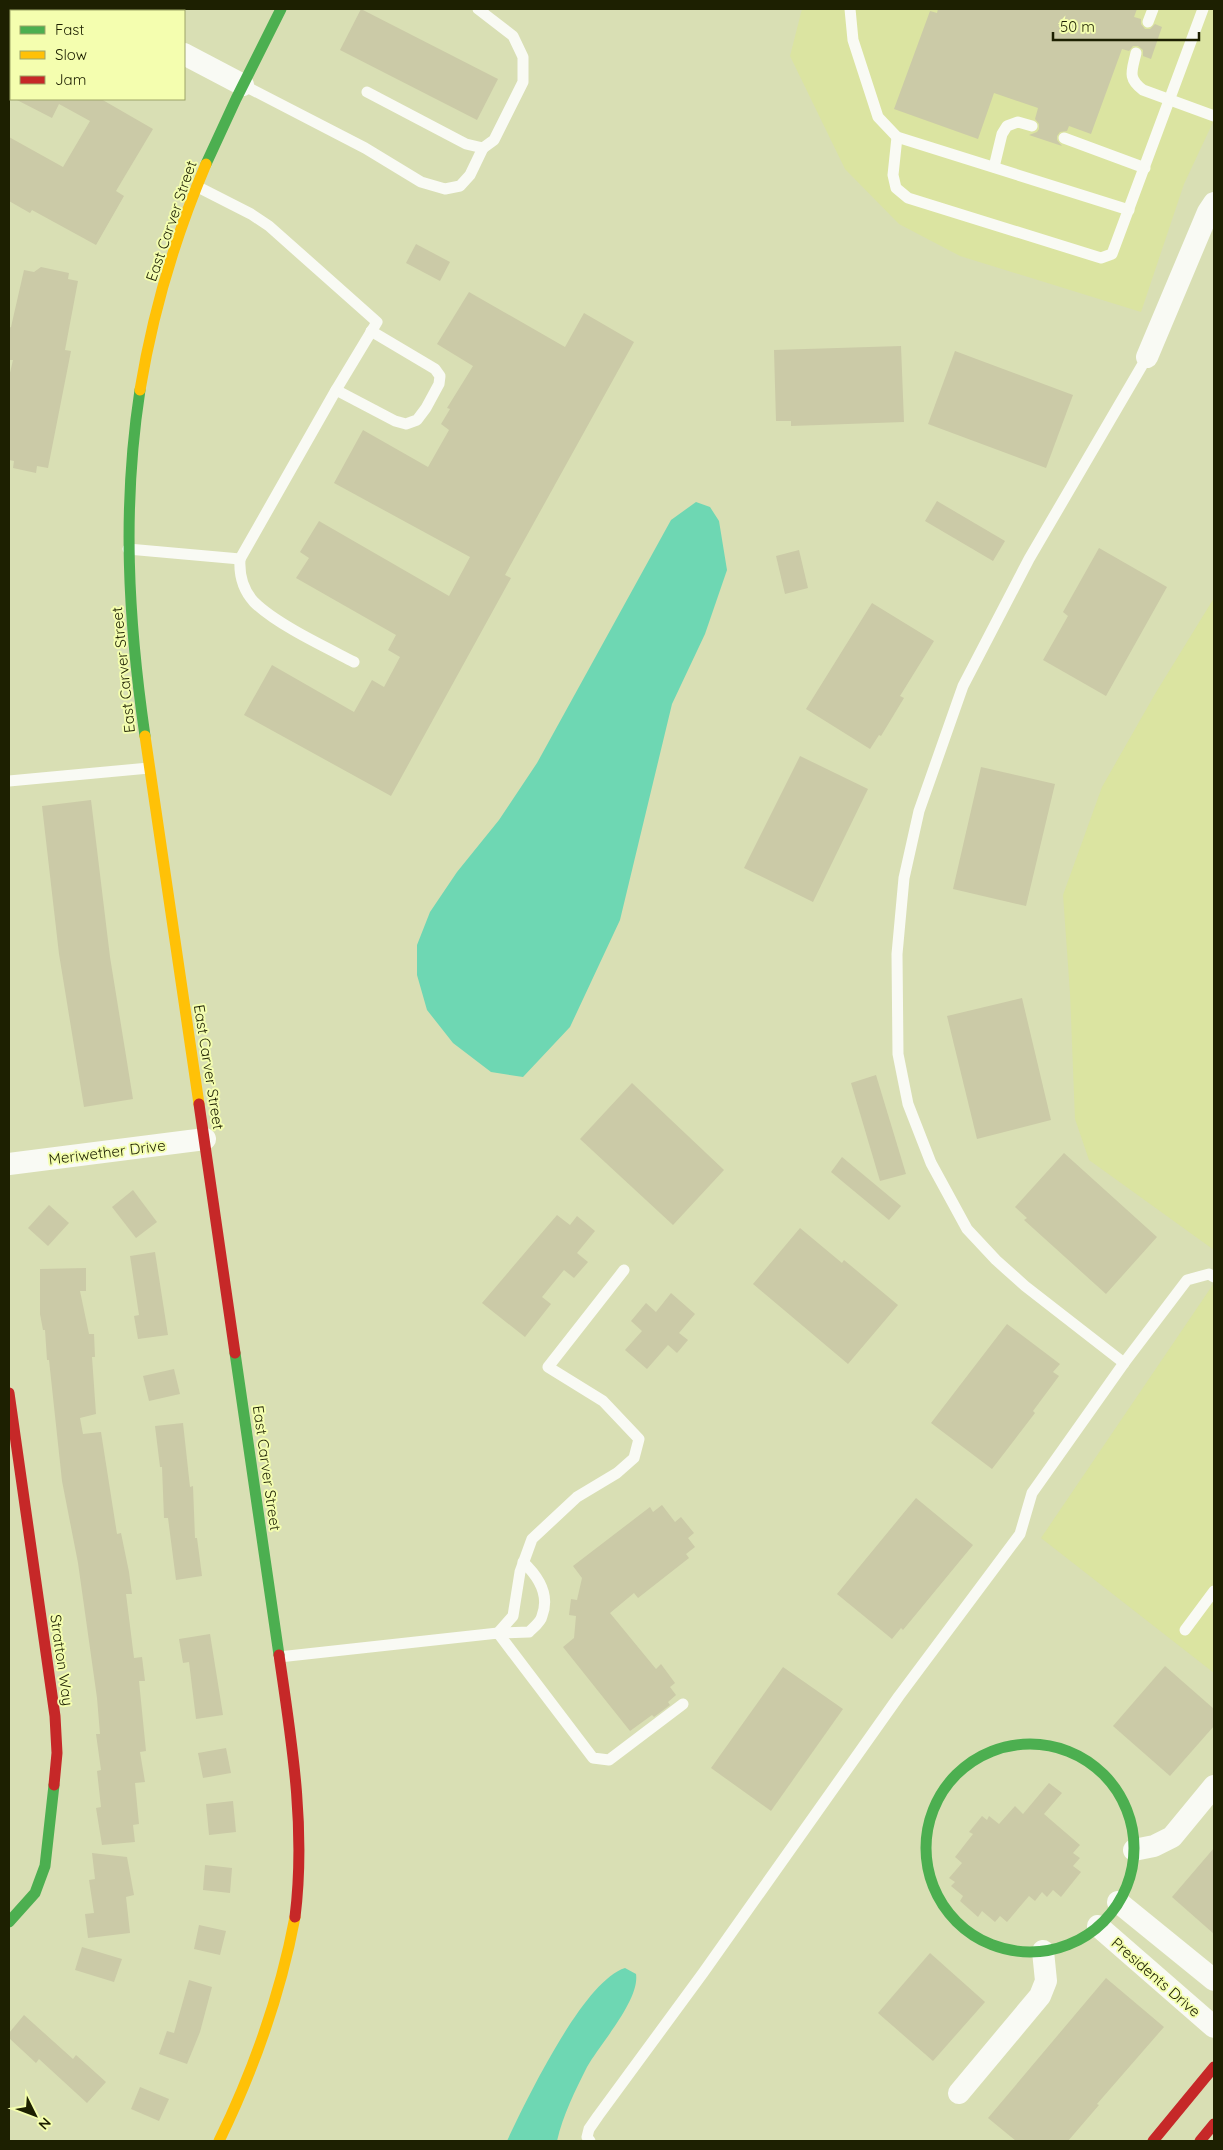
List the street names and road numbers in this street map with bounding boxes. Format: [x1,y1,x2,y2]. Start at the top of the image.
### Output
street label: East Carver Street [141,158,201,284]
street label: East Carver Street [107,606,139,734]
street label: East Carver Street [190,1003,228,1131]
street label: Meriwether Drive [47,1135,167,1169]
street label: East Carver Street [249,1404,285,1532]
street label: Stratton Way [46,1613,78,1707]
street label: Presidents Drive [1108,1933,1204,2021]

